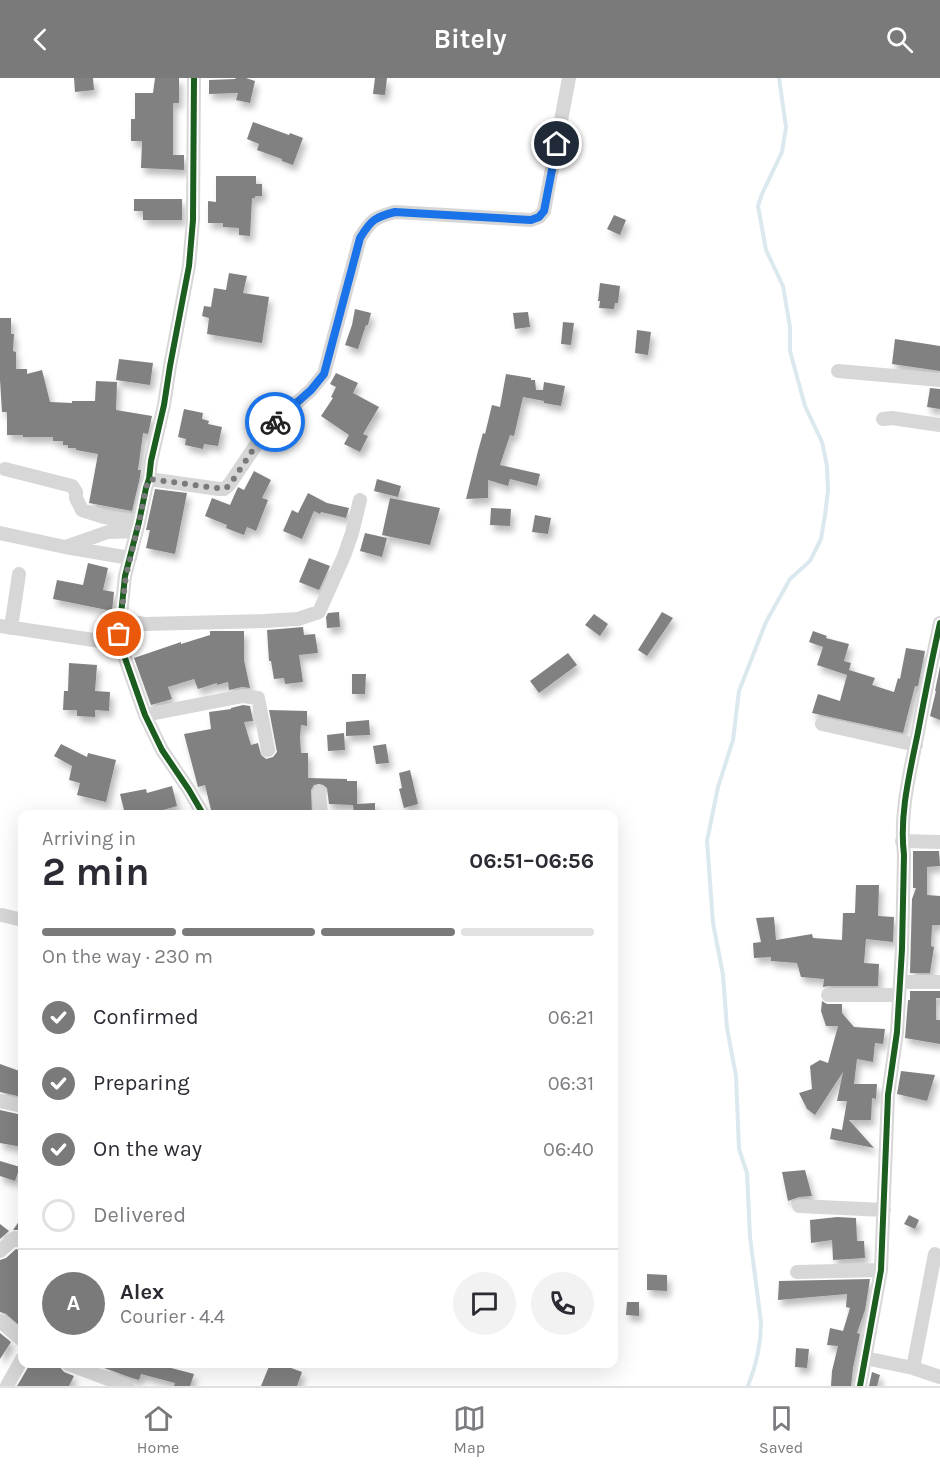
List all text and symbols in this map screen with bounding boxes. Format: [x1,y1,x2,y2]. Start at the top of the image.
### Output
icon: back [24,23,57,56]
text: Bitely [433,23,507,55]
icon: search [883,23,916,56]
pin [531,118,582,169]
icon: home [540,127,573,160]
courier [245,392,305,452]
icon: bike [259,406,292,439]
pin [93,608,144,659]
icon: bag [102,617,135,650]
text: Arriving in [42,827,136,850]
text: 06:51–06:56 [469,848,594,874]
text: 2 min [42,849,150,895]
text: On the way · 230 m [42,945,213,968]
icon: check [42,1001,75,1034]
text: Confirmed [93,1004,199,1030]
text: 06:21 [548,1006,594,1029]
icon: check [42,1067,75,1100]
text: Preparing [93,1070,190,1096]
text: 06:31 [548,1072,594,1095]
icon: check [42,1133,75,1166]
text: On the way [93,1136,202,1162]
text: 06:40 [543,1138,594,1161]
text: Delivered [93,1202,186,1228]
button: chat [453,1272,516,1335]
button: phone [531,1272,594,1335]
text: Alex [120,1279,164,1305]
text: A [67,1290,80,1316]
text: Courier · 4.4 [120,1305,225,1328]
tab: Home [137,1402,179,1457]
tab: Map [453,1402,486,1457]
tab: Saved [759,1402,803,1457]

